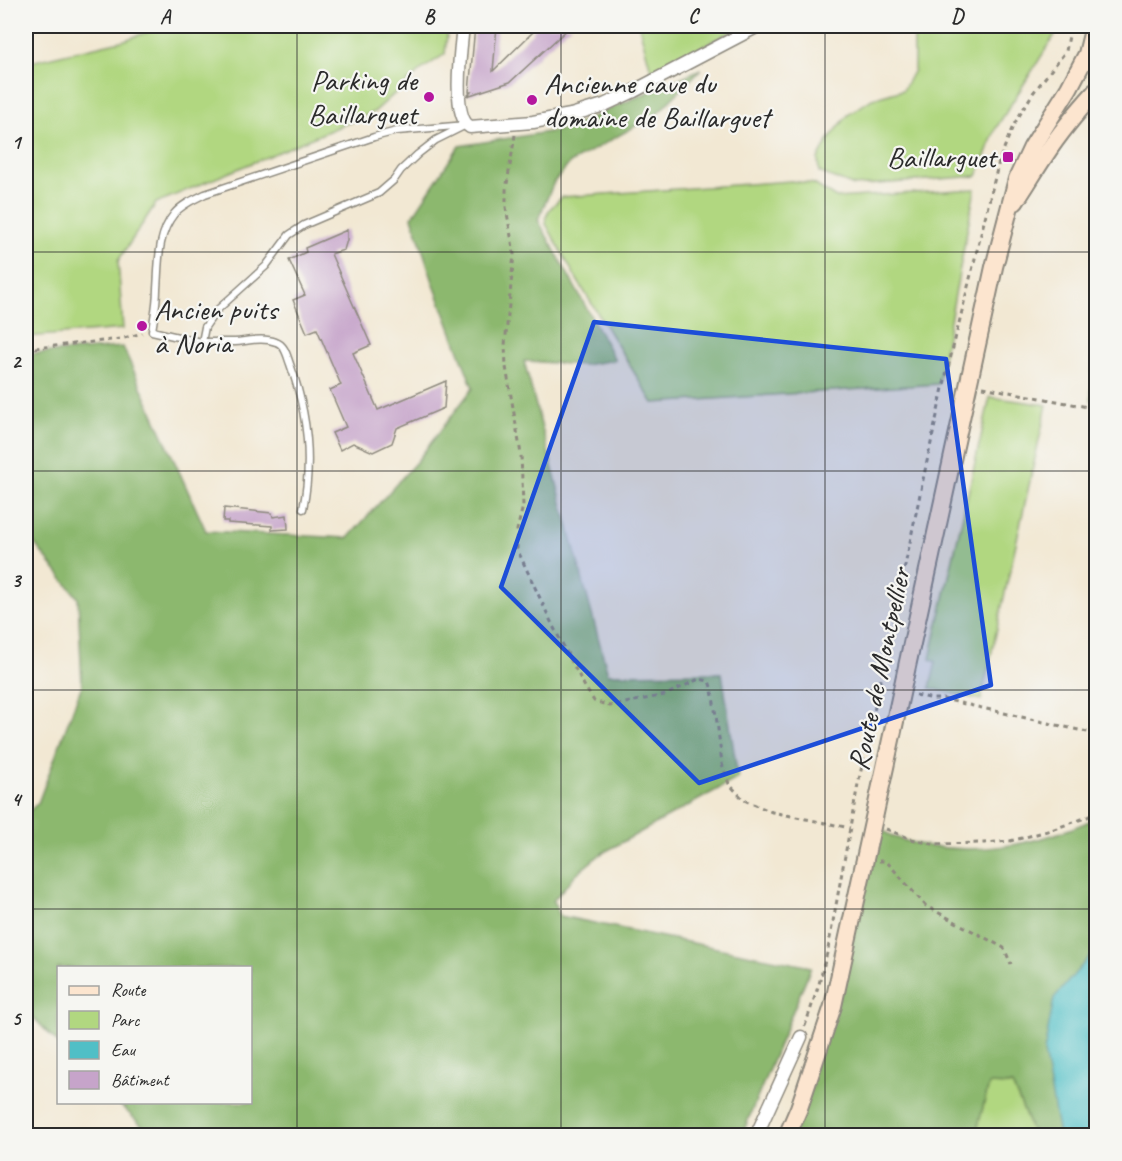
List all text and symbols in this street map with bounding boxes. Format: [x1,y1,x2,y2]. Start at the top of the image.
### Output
text: A [160,4,172,29]
text: B [424,4,436,29]
text: C [688,4,700,29]
text: D [951,4,965,29]
place label: Parking de Baillarguet [308,61,420,133]
place label: Ancienne cave du domaine de Baillarguet [544,64,774,136]
marker: Parking de Baillarguet [422,90,436,104]
marker: Ancienne cave du domaine de Baillarguet [525,93,539,107]
text: 1 [12,130,23,155]
place label: Baillarguet [887,138,999,176]
marker: Baillarguet [1001,150,1015,164]
place label: Ancien puits à Noria [154,290,280,362]
marker: Ancien puits à Noria [135,319,149,333]
text: 2 [12,349,23,374]
street label: Route de Montpellier [839,562,919,774]
text: 3 [12,568,23,593]
text: 4 [12,787,24,812]
legend [57,966,252,1104]
text: Route [111,979,146,1001]
text: 5 [12,1006,23,1031]
text: Parc [111,1009,140,1031]
text: Eau [111,1039,136,1061]
text: Bâtiment [111,1069,171,1091]

